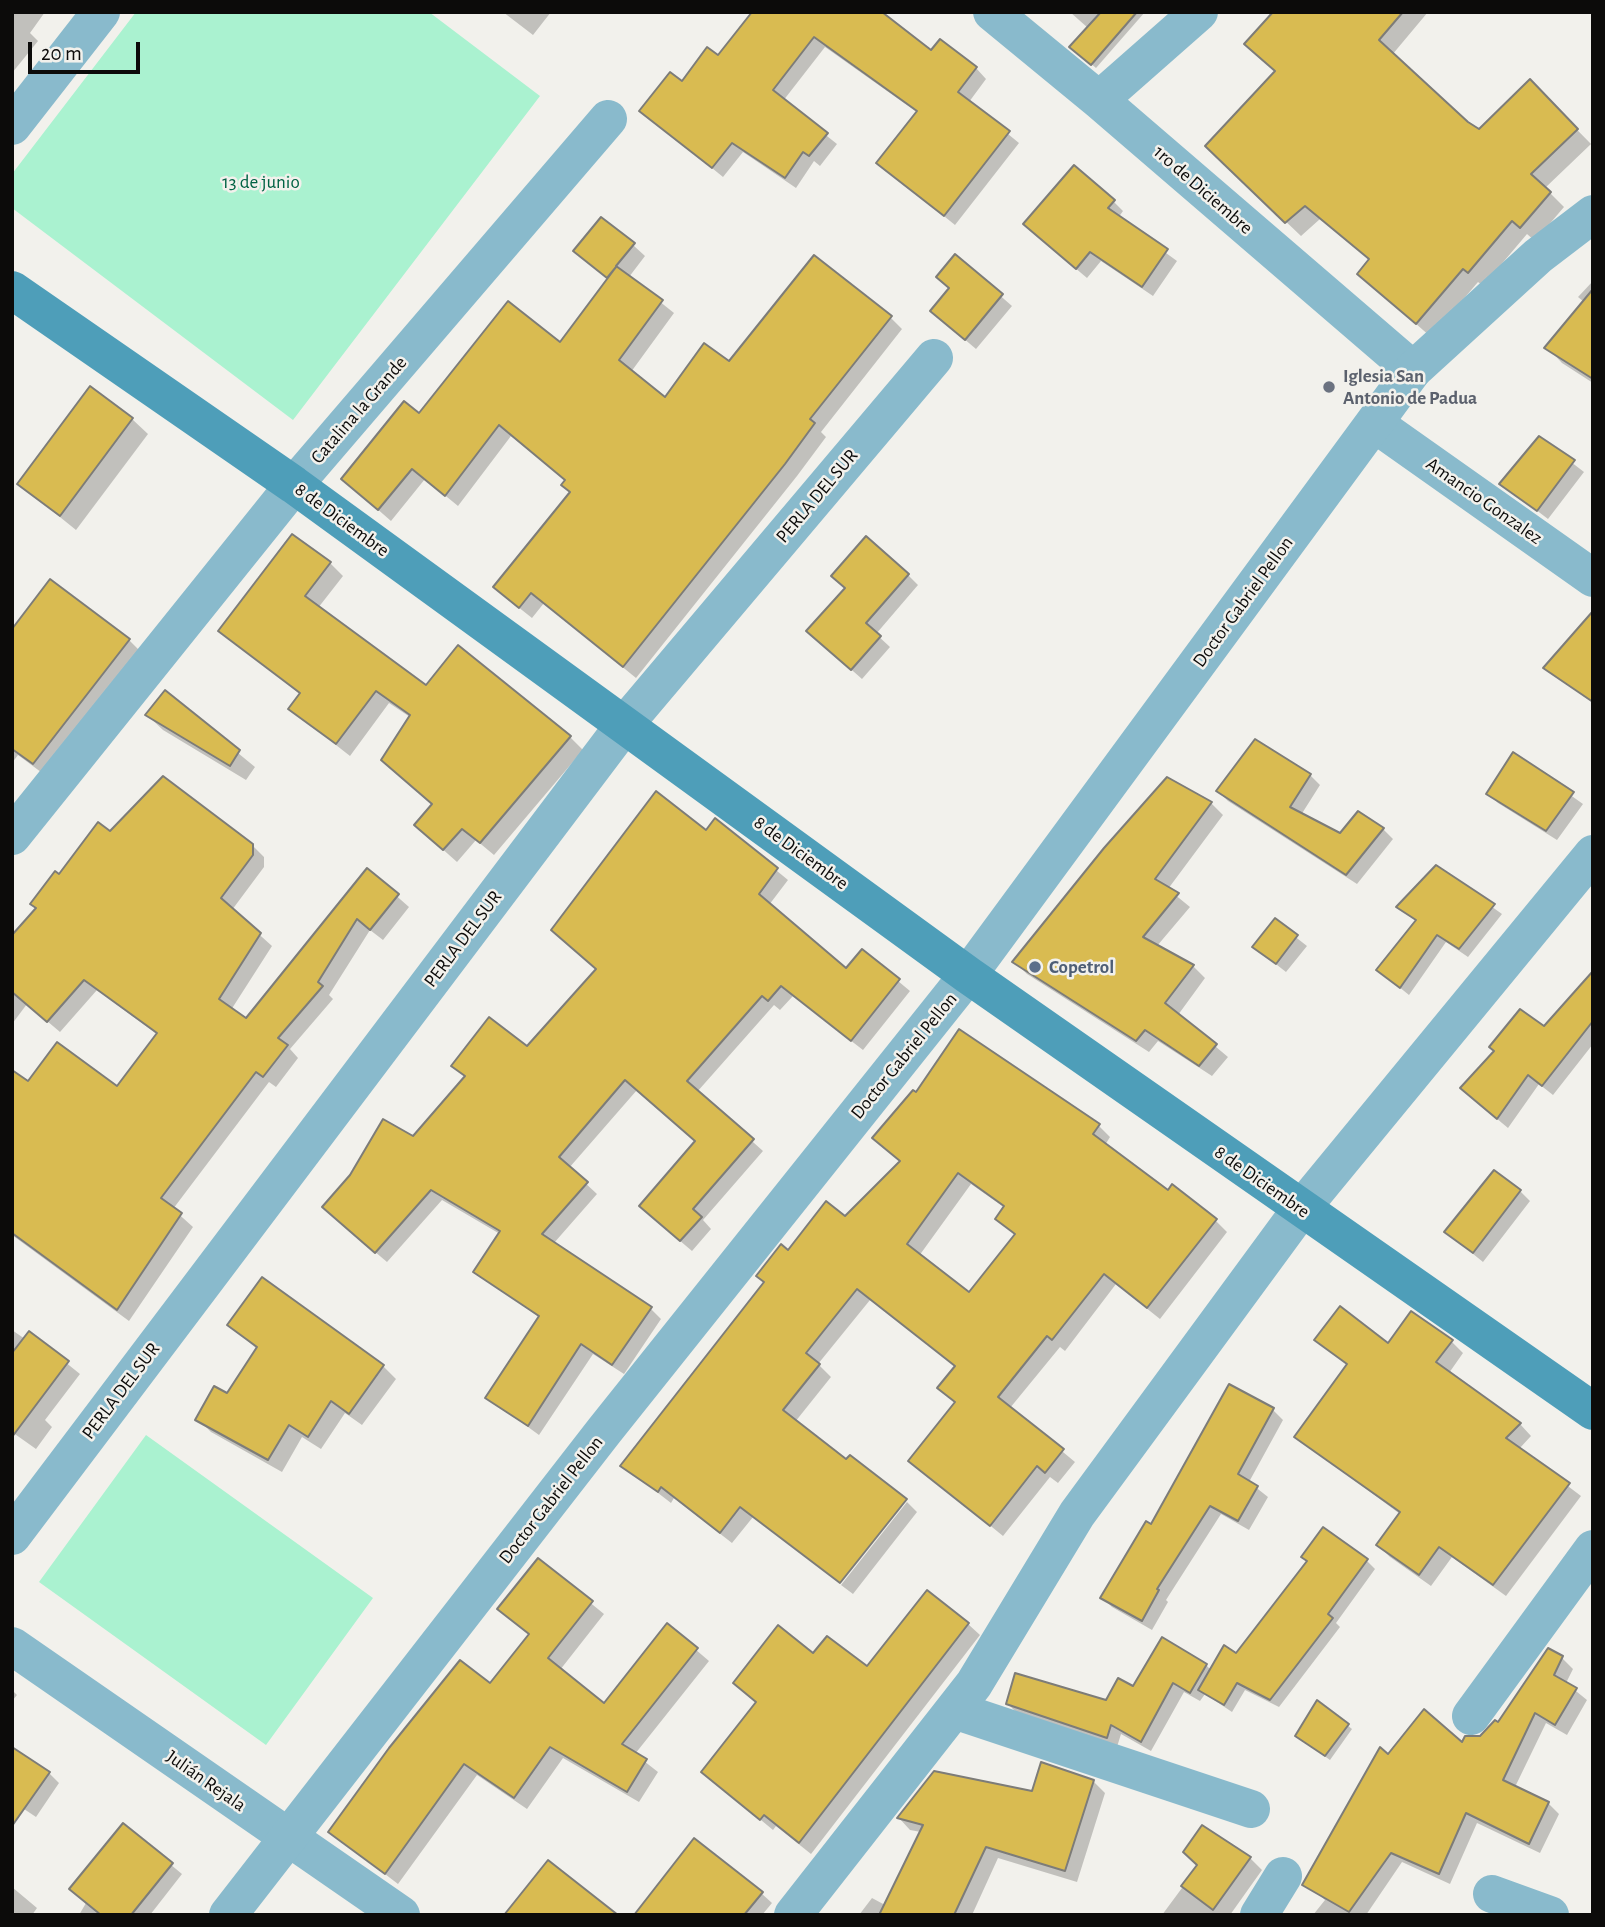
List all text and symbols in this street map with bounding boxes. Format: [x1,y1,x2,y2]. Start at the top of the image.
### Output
scale bar [32,28,144,72]
text: 20 m [41,43,82,64]
street label: 1ro de Diciembre [1149,141,1257,239]
park label: 13 de junio [222,171,300,193]
street label: Catalina la Grande [306,352,412,468]
place label: Iglesia San Antonio de Padua [1343,365,1477,409]
marker: Iglesia San Antonio de Padua [1321,379,1337,395]
street label: PERLA DEL SUR [771,444,863,548]
street label: Amancio Gonzalez [1422,452,1546,550]
street label: 8 de Diciembre [290,478,394,562]
street label: Doctor Gabriel Pellon [1188,532,1298,672]
street label: 8 de Diciembre [749,811,853,895]
street label: PERLA DEL SUR [419,886,507,992]
place label: Copetrol [1049,956,1114,978]
marker: Copetrol [1027,959,1043,975]
street label: Doctor Gabriel Pellon [846,988,962,1124]
street label: 8 de Diciembre [1210,1141,1314,1223]
street label: PERLA DEL SUR [77,1338,165,1444]
street label: Doctor Gabriel Pellon [494,1431,608,1569]
street label: Julián Rejala [162,1745,250,1817]

